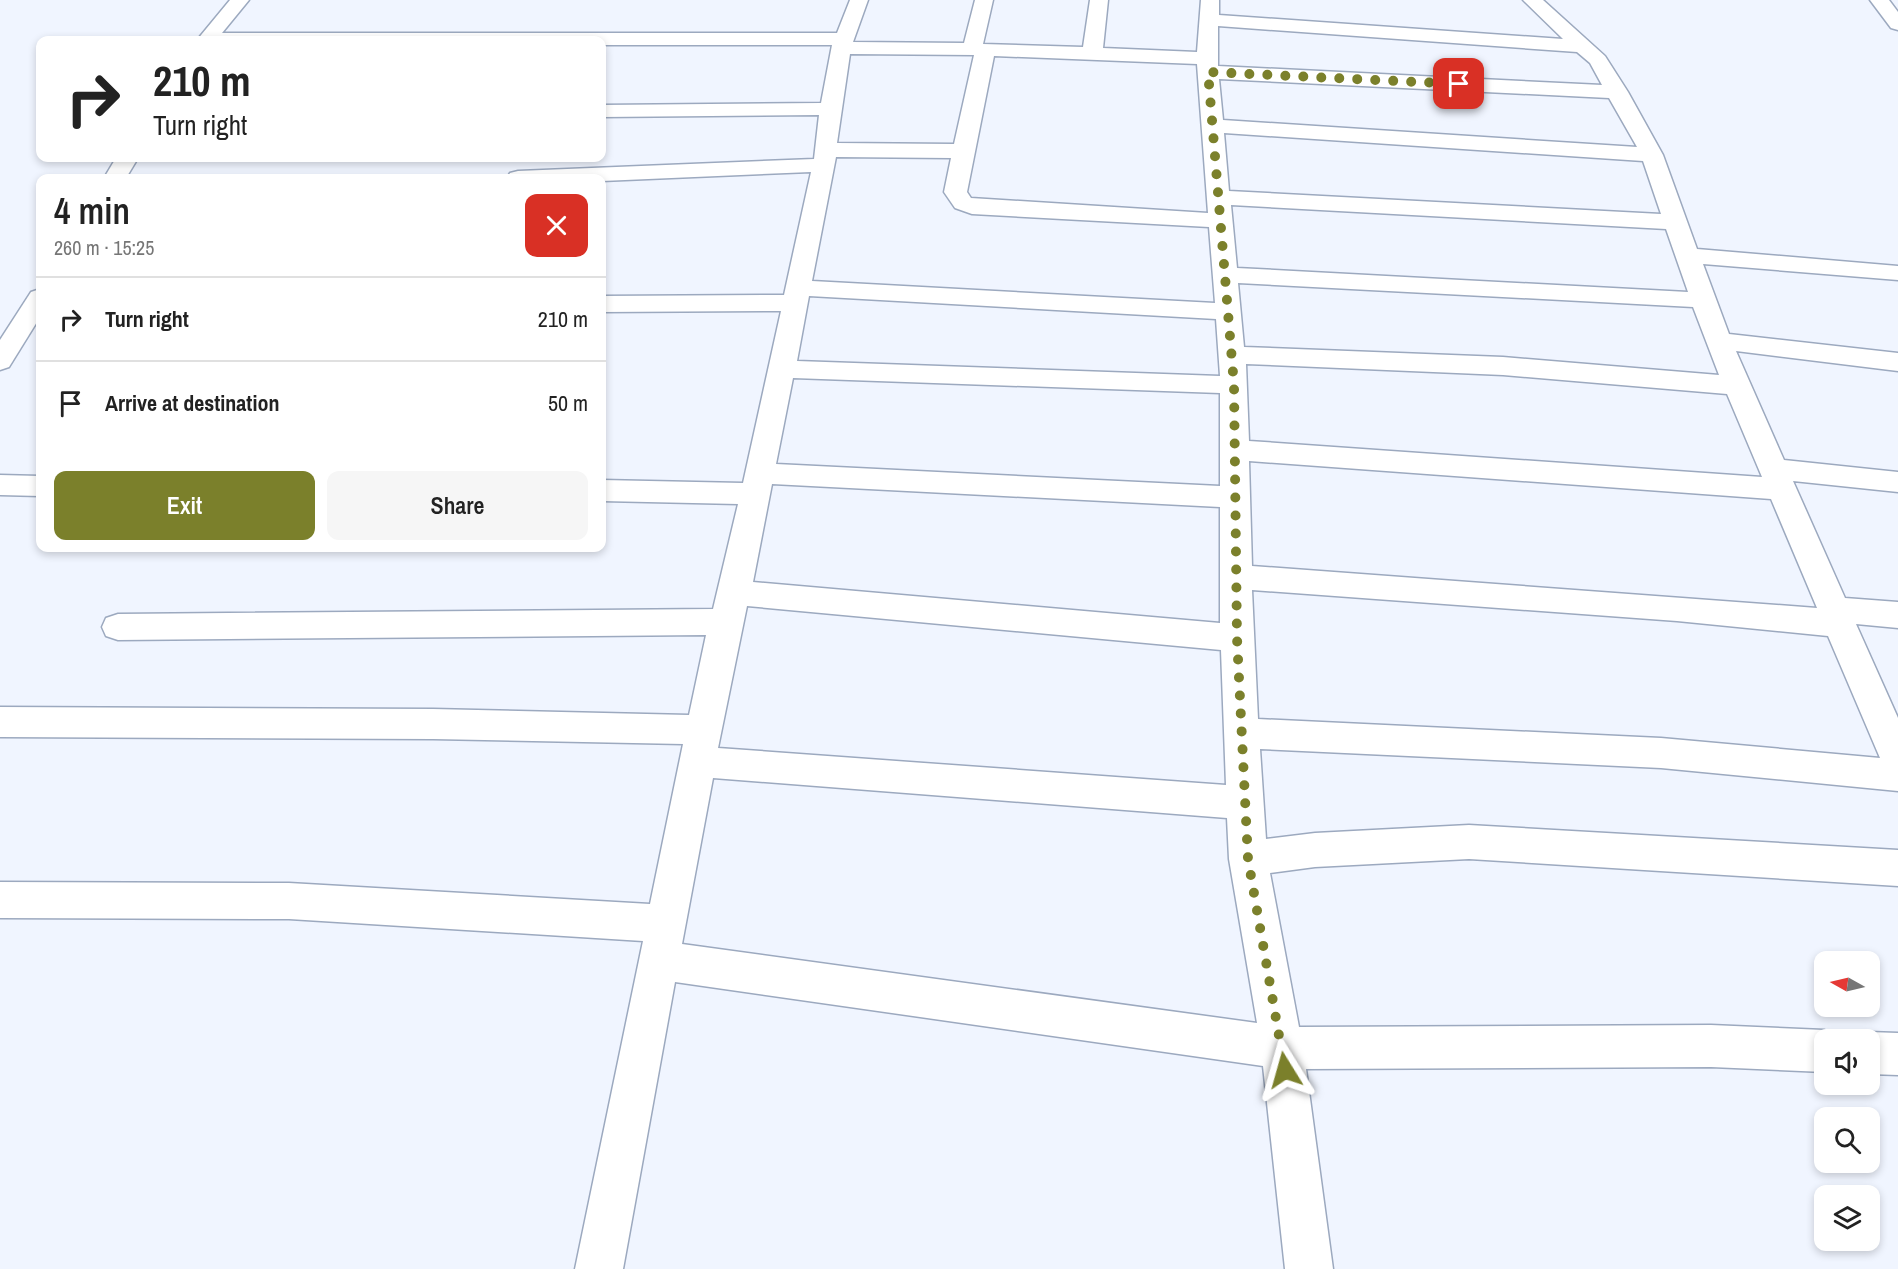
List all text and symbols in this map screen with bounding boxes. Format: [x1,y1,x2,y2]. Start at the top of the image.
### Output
text: 210 m [153,53,251,109]
pin [1433,58,1484,109]
icon: right [54,60,132,138]
icon: arrive [1442,67,1475,100]
text: Turn right [153,107,247,143]
text: 4 min [54,187,130,235]
button: close [525,194,588,257]
text: 260 m · 15:25 [54,234,154,261]
icon: right [54,303,87,336]
text: Turn right [105,304,189,334]
text: 210 m [538,304,588,334]
icon: arrive [54,387,87,420]
text: Arrive at destination [105,388,279,418]
text: 50 m [548,388,588,418]
button: Exit [54,471,315,540]
button: Share [327,471,588,540]
north arrow [1814,951,1880,1017]
map controls [1814,951,1880,1251]
button: sound [1814,1029,1880,1095]
position arrow [1253,1038,1317,1102]
button: search [1814,1107,1880,1173]
button: layers [1814,1185,1880,1251]

